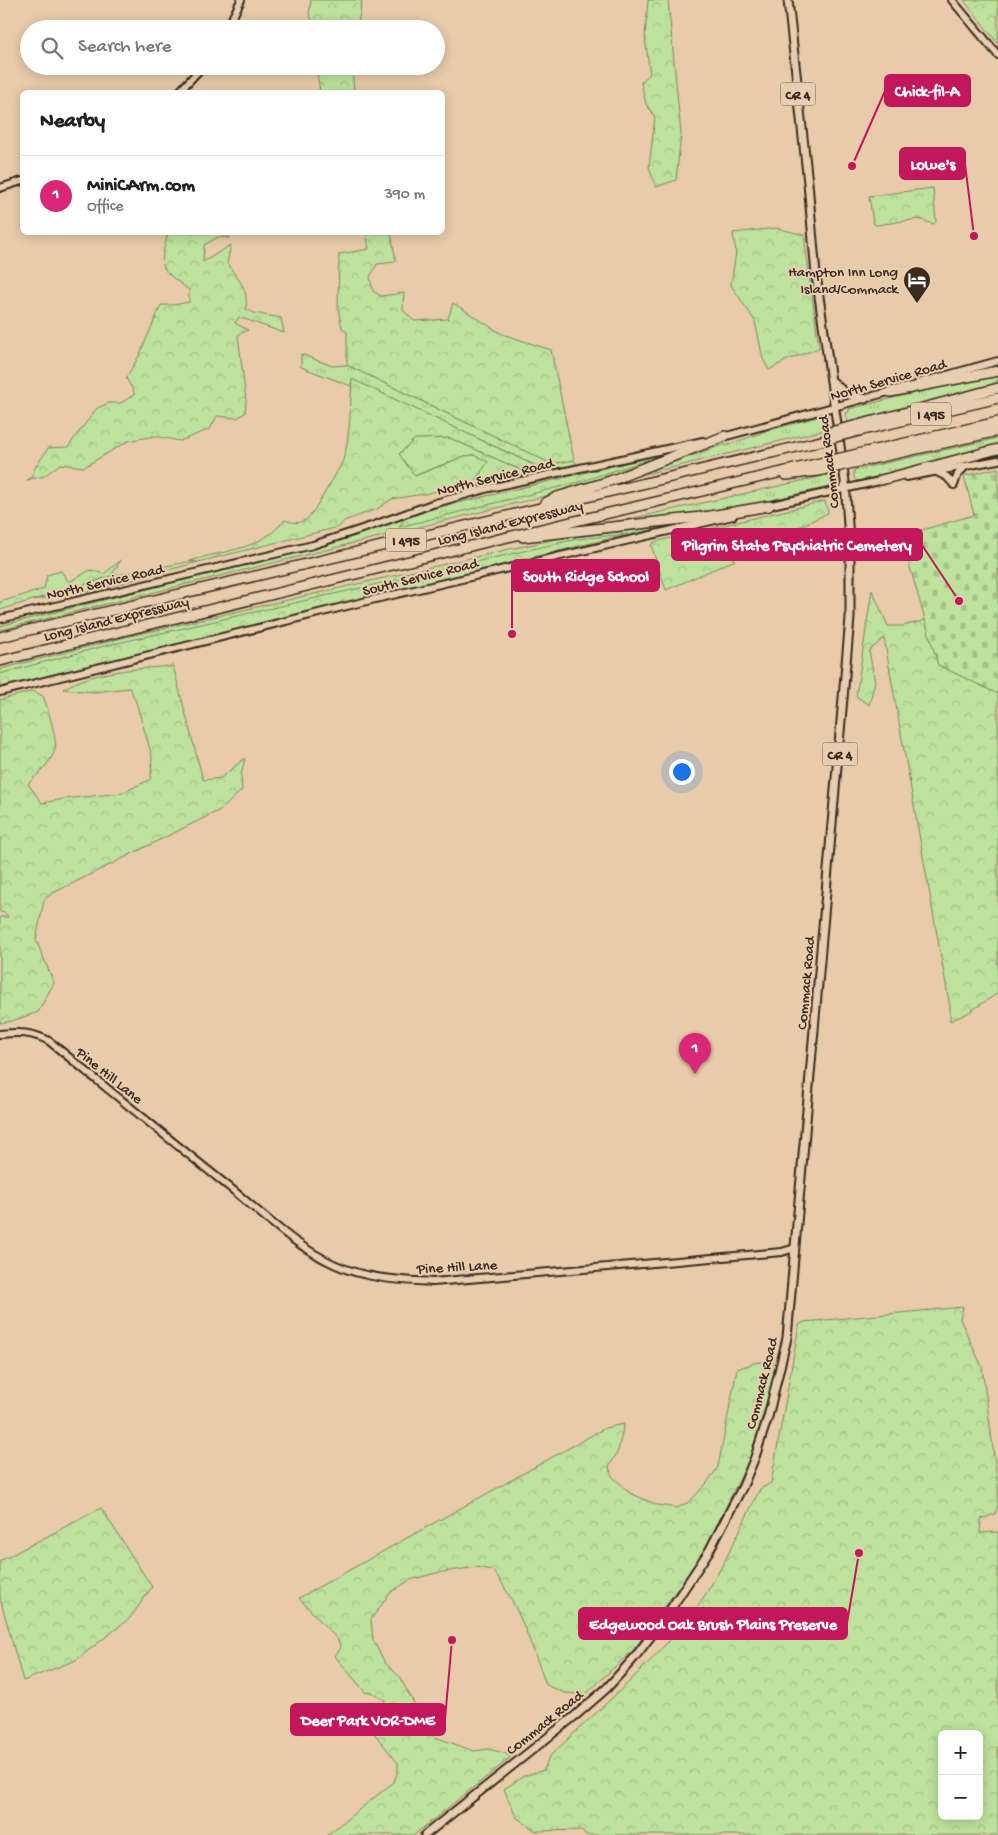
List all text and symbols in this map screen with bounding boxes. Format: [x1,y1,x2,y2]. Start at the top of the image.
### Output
search box [20,20,445,75]
icon: search [38,34,66,62]
text: Search here [78,36,172,59]
callout: Chick-fil-A [885,75,970,106]
road number: CR 4 [780,82,816,106]
text: Chick-fil-A [894,83,961,103]
text: Nearby [40,110,105,135]
callout: Lowe's [900,148,965,179]
text: Lowe's [911,157,956,176]
text: MiniCArm.com [87,175,195,198]
text: 1 [53,186,59,205]
text: 390 m [384,186,425,205]
text: Office [87,198,124,217]
place label: Hampton Inn Long Island/Commack [788,264,899,299]
hotel icon: Hampton Inn Long Island/Commack [902,265,932,304]
street label: North Service Road [829,355,950,406]
road number: I 495 [911,402,951,426]
street label: Commack Road [815,413,845,509]
street label: North Service Road [435,454,557,501]
street label: Long Island Expressway [436,497,585,551]
road number: I 495 [386,528,426,552]
callout: Pilgrim State Psychiatric Cemetery [672,529,922,560]
text: Pilgrim State Psychiatric Cemetery [681,538,912,557]
street label: South Service Road [361,555,481,601]
street label: North Service Road [45,560,167,605]
callout: South Ridge School [512,560,659,591]
text: South Ridge School [523,569,650,588]
street label: Long Island Expressway [42,593,191,647]
road number: CR 4 [822,742,858,766]
your location [669,759,695,785]
street label: Commack Road [794,935,820,1031]
pin: 1 [679,1033,711,1074]
street label: Pine Hill Lane [71,1044,146,1109]
street label: Pine Hill Lane [415,1257,498,1279]
street label: Commack Road [743,1335,783,1431]
callout: Edgewood Oak Brush Plains Preserve [579,1608,847,1639]
text: Edgewood Oak Brush Plains Preserve [589,1617,838,1636]
street label: Commack Road [503,1686,588,1760]
callout: Deer Park VOR-DME [291,1704,445,1735]
text: Deer Park VOR-DME [299,1713,436,1732]
map controls [938,1730,983,1820]
button: + [938,1730,983,1775]
button: − [938,1775,983,1820]

